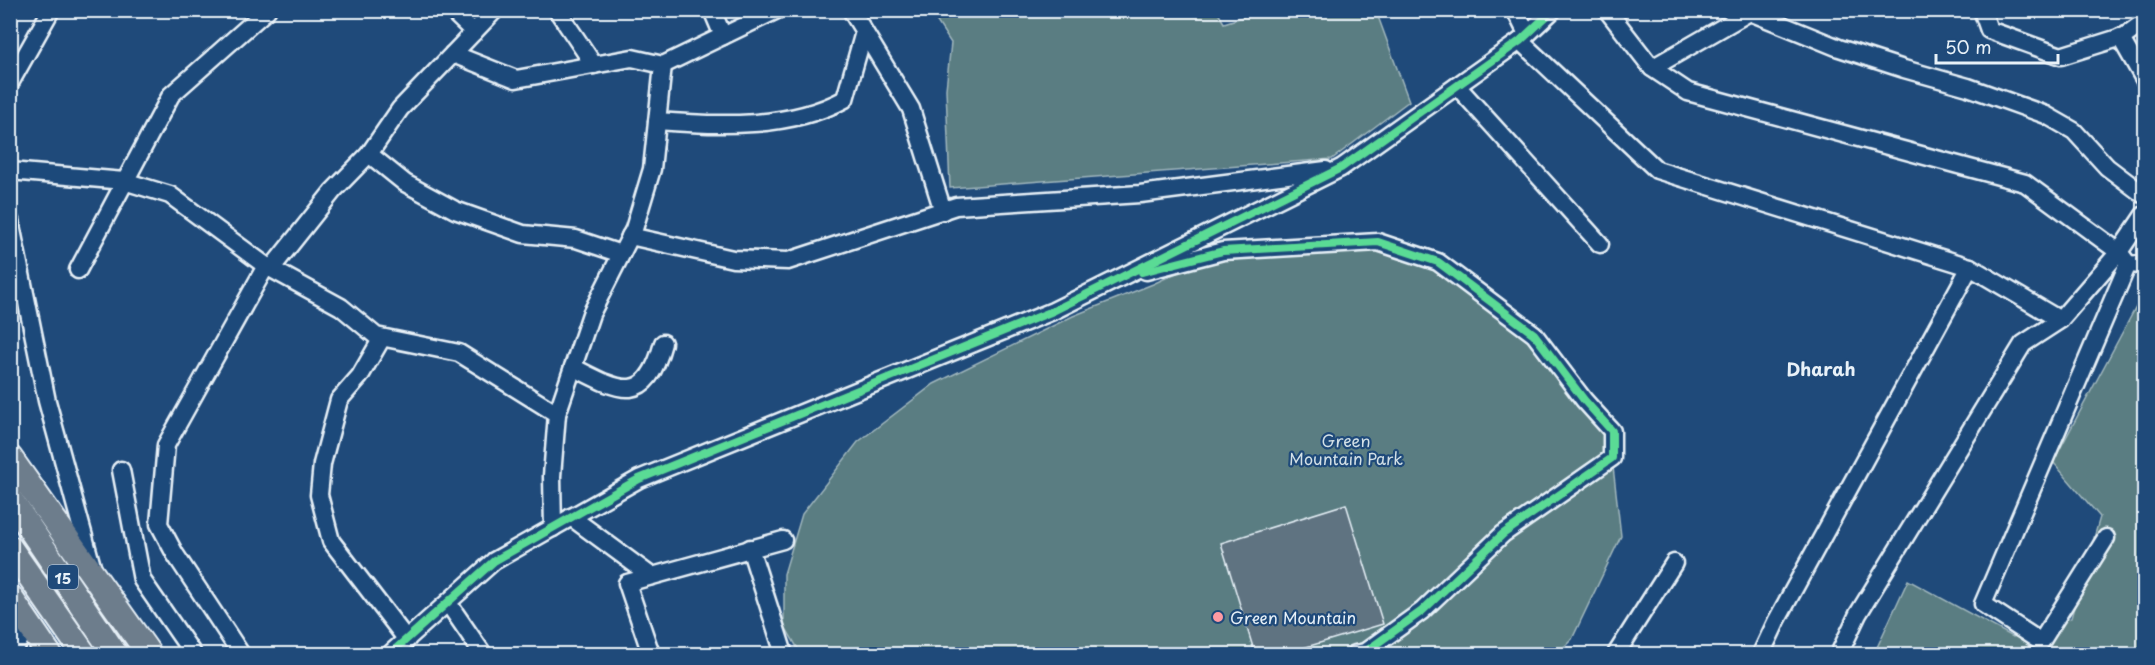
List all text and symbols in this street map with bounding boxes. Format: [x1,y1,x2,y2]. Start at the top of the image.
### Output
scale bar [1936,27,2058,65]
text: 50 m [1945,33,1992,60]
district label: Dharah [1787,355,1856,382]
park label: Green Mountain Park [1289,428,1403,470]
road number: 15 [48,565,78,589]
place label: Green Mountain [1230,605,1356,629]
marker: Green Mountain [1211,610,1225,624]

